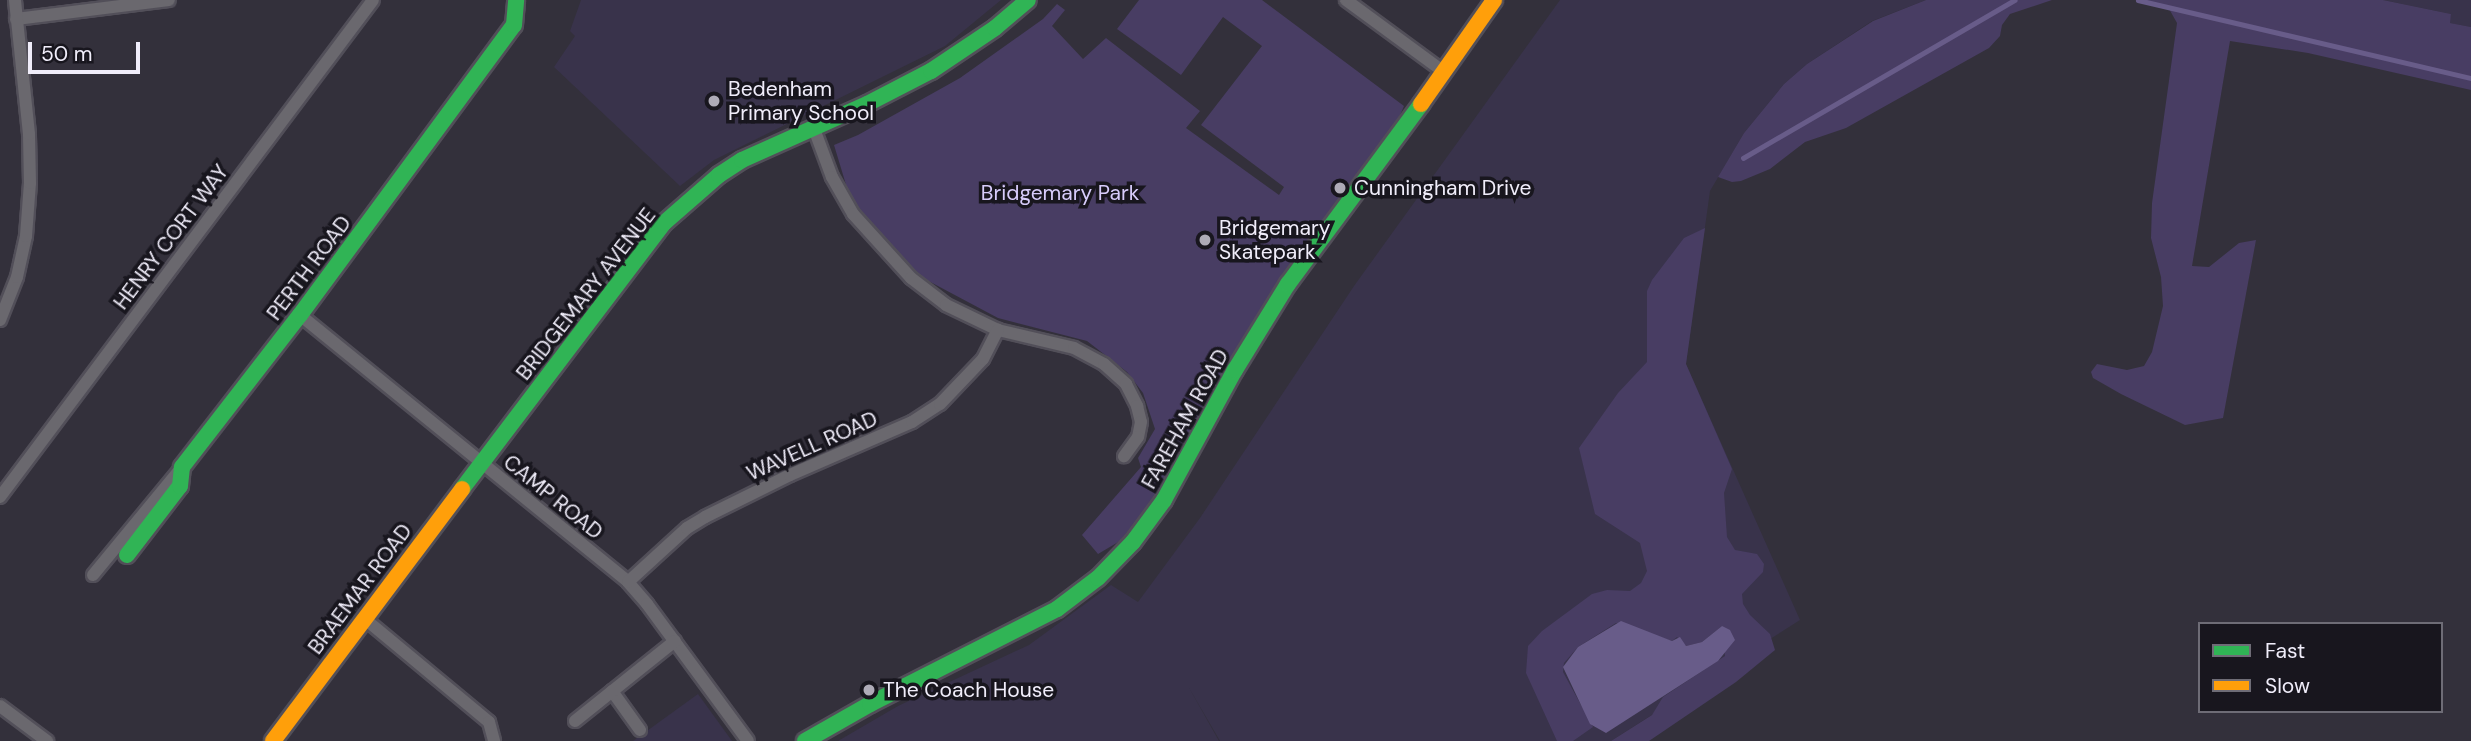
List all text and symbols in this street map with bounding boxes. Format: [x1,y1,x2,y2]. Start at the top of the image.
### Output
scale bar [32,28,144,72]
text: 50 m [41,40,92,68]
place label: Bedenham Primary School [728,76,874,126]
marker: Bedenham Primary School [706,93,722,109]
street label: HENRY CORT WAY [108,160,234,314]
place label: Cunningham Drive [1354,175,1532,201]
park label: Bridgemary Park [981,180,1139,206]
marker: Cunningham Drive [1332,180,1348,196]
street label: BRIDGEMARY AVENUE [511,203,661,385]
street label: PERTH ROAD [262,211,356,325]
place label: Bridgemary Skatepark [1219,215,1330,265]
marker: Bridgemary Skatepark [1197,232,1213,248]
street label: FAREHAM ROAD [1136,345,1234,493]
street label: WAVELL ROAD [743,406,881,486]
street label: CAMP ROAD [498,449,608,545]
street label: BRAEMAR ROAD [303,519,417,659]
legend [2198,622,2443,713]
text: Fast [2265,637,2305,665]
text: Slow [2265,672,2310,700]
place label: The Coach House [883,677,1054,703]
marker: The Coach House [861,682,877,698]

